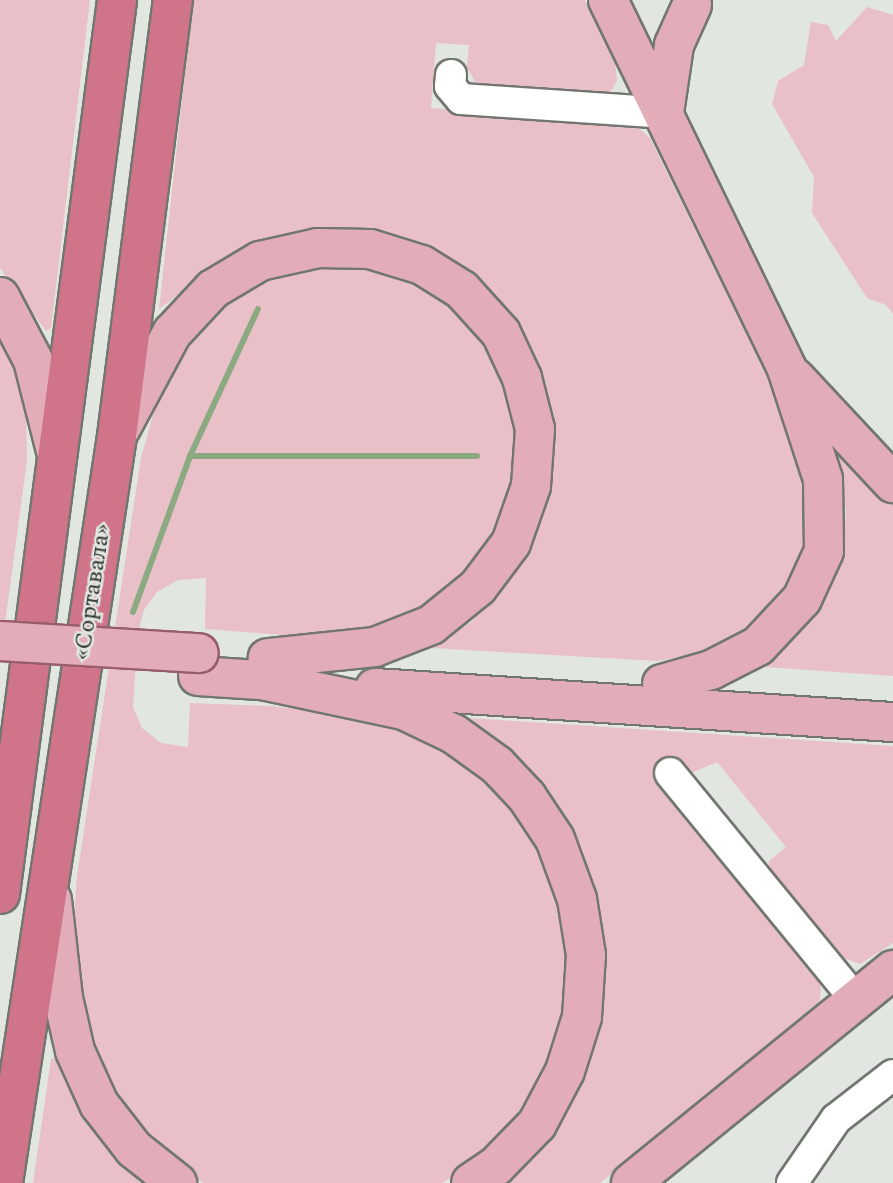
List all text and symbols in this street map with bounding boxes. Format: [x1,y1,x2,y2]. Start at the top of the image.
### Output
street label: «Сортавала» [68,522,118,662]

